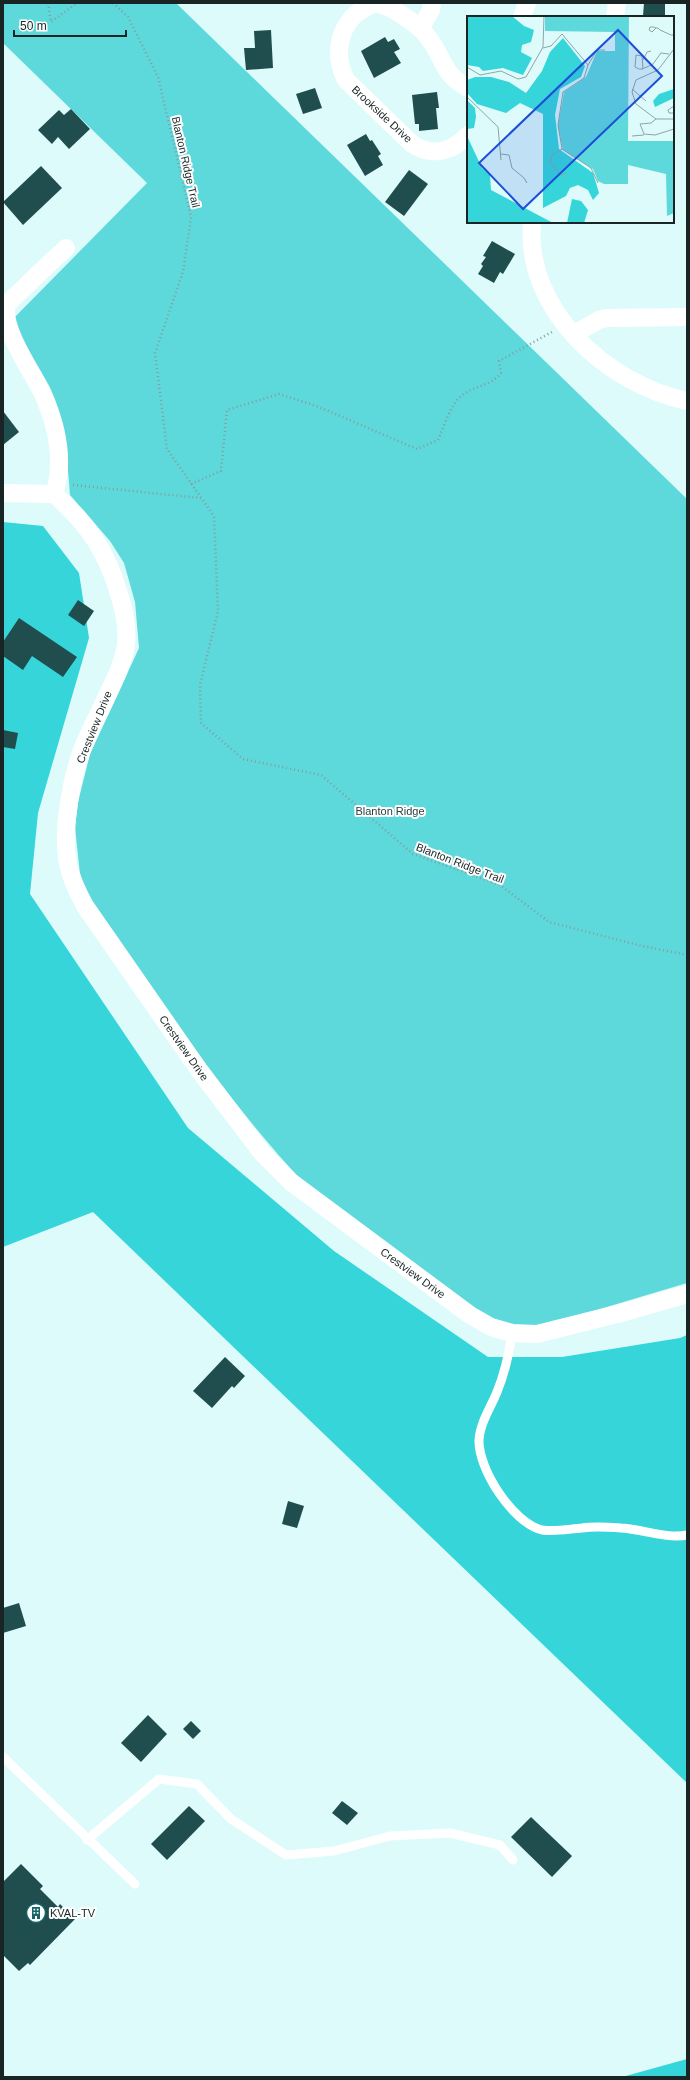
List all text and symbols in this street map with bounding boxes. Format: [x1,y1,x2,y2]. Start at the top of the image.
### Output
scale bar [14,12,126,38]
inset map [467,16,674,223]
text: 50 m [20,19,47,33]
street label: Brookside Drive [350,83,414,145]
street label: Blanton Ridge Trail [170,115,202,209]
street label: Crestview Drive [74,689,114,765]
park label: Blanton Ridge [355,805,425,817]
street label: Blanton Ridge Trail [414,841,506,885]
street label: Crestview Drive [157,1013,211,1083]
street label: Crestview Drive [378,1246,448,1300]
building icon: KVAL-TV [25,1902,47,1924]
place label: KVAL-TV [50,1907,96,1919]

